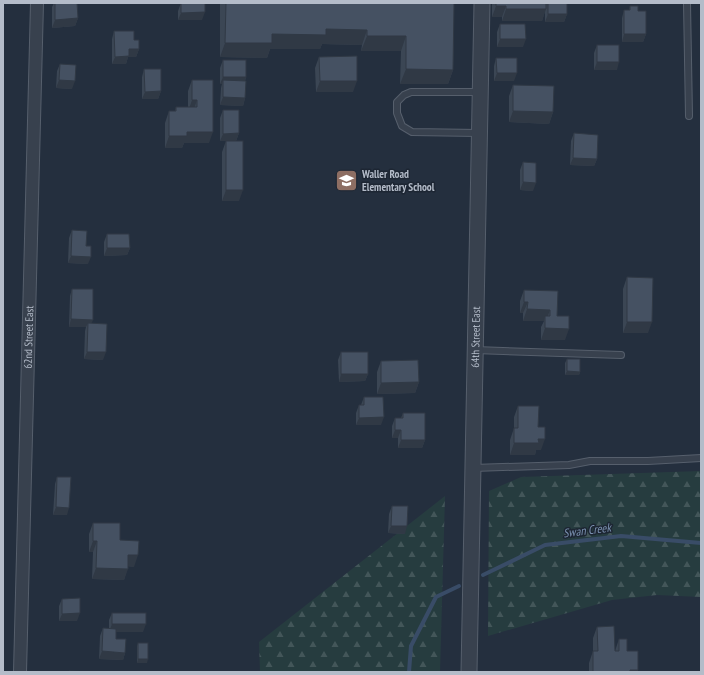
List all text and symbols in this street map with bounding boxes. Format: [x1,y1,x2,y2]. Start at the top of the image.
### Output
school or university icon: Waller Road Elementary School [334,167,360,193]
place label: Waller Road Elementary School [361,167,435,194]
street label: 62nd Street East [21,305,36,369]
street label: 64th Street East [468,306,483,368]
water label: Swan Creek [562,519,613,540]

